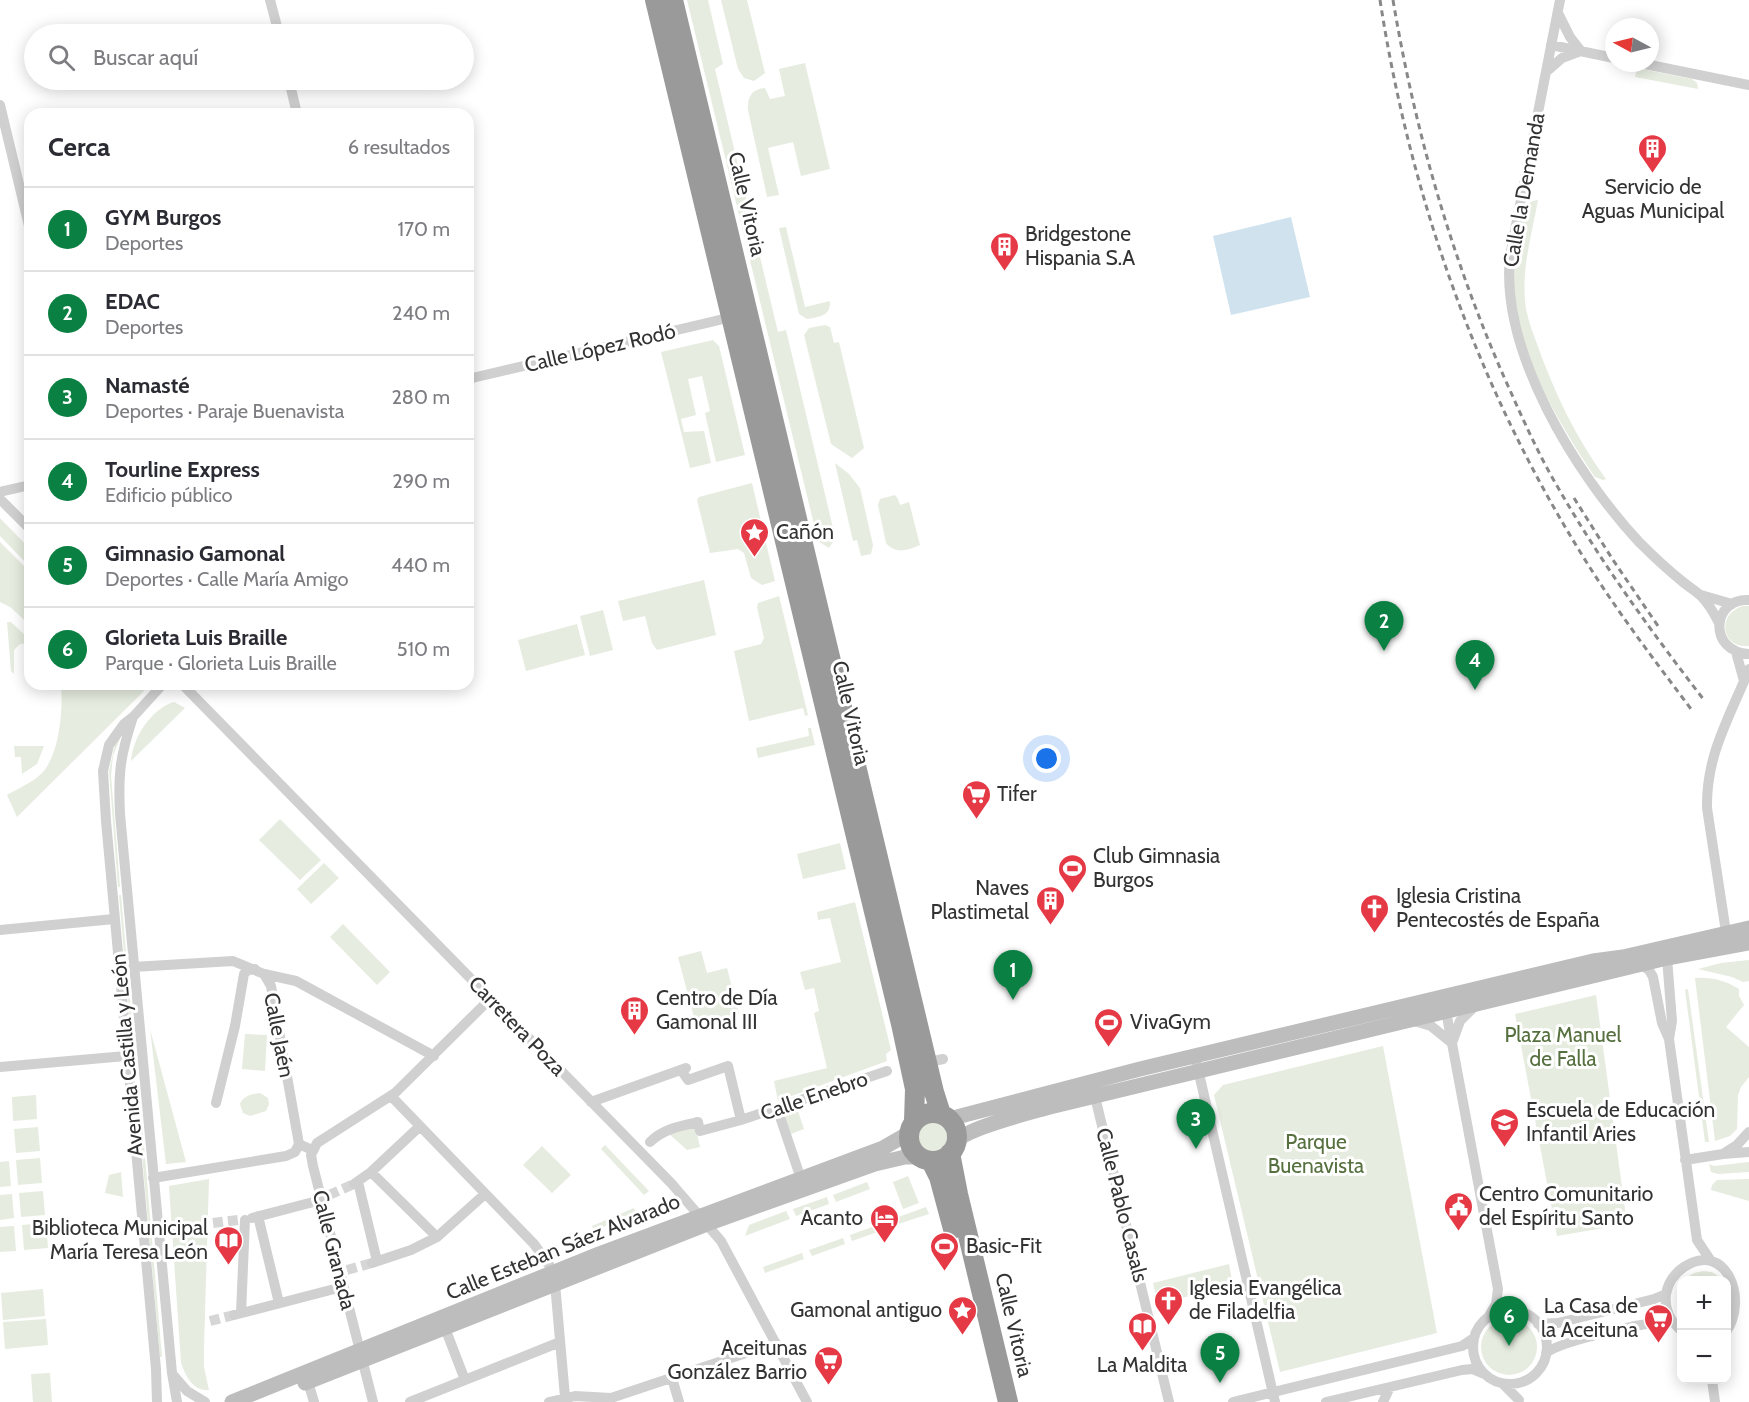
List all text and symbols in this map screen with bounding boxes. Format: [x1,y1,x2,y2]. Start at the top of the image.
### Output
north arrow [1605,18,1659,72]
search box [24,24,474,90]
icon: search [45,41,78,74]
text: Buscar aquí [93,44,198,71]
street label: Calle la Demanda [1498,111,1549,269]
text: Cerca [48,131,110,163]
building icon: Servicio de Aguas Municipal [1637,132,1669,174]
text: 6 resultados [348,135,450,159]
street label: Calle Vitoria [723,149,772,258]
place label: Servicio de Aguas Municipal [1582,174,1724,223]
text: GYM Burgos [105,204,221,231]
text: 1 [64,217,71,241]
text: 170 m [398,217,450,241]
place label: Bridgestone Hispania S.A [1025,221,1135,270]
building icon: Bridgestone Hispania S.A [988,230,1020,272]
text: Deportes [105,231,183,255]
text: EDAC [105,288,160,315]
text: 2 [62,301,73,325]
text: 240 m [392,301,450,325]
text: Deportes [105,315,183,339]
street label: Calle López Rodó [522,318,678,377]
text: Namasté [105,372,190,399]
text: 3 [62,385,73,409]
text: 280 m [391,385,450,409]
text: Deportes · Paraje Buenavista [105,399,344,423]
text: Tourline Express [105,456,260,483]
text: 4 [61,469,74,493]
text: 290 m [392,469,450,493]
text: Edificio público [105,483,232,507]
place icon: Cañón [739,516,771,558]
place label: Cañón [776,519,834,544]
text: Gimnasio Gamonal [105,540,285,567]
text: 5 [62,553,73,577]
text: 440 m [391,553,450,577]
text: Deportes · Calle María Amigo [105,567,349,591]
pin: 2 [1364,602,1404,651]
text: Glorieta Luis Braille [105,624,287,651]
text: 6 [62,637,73,661]
text: 510 m [397,637,450,661]
pin: 4 [1456,640,1494,690]
text: Parque · Glorieta Luis Braille [105,651,337,675]
street label: Calle Vitoria [827,658,876,767]
your location [1032,744,1061,773]
supermarket icon: Tifer [960,778,992,820]
place label: Tifer [997,781,1037,806]
place label: Club Gimnasia Burgos [1093,843,1220,892]
sports icon: Club Gimnasia Burgos [1056,852,1088,894]
place label: Naves Plastimetal [931,875,1029,924]
place label: Iglesia Cristina Pentecostés de España [1396,883,1600,932]
building icon: Naves Plastimetal [1034,884,1066,926]
church icon: Iglesia Cristina Pentecostés de España [1359,892,1391,934]
pin: 1 [994,950,1032,1000]
street label: Avenida Castilla y León [105,953,148,1157]
street label: Carretera Poza [464,971,571,1081]
place label: Centro de Día Gamonal III [656,985,777,1034]
street label: Calle Jaén [259,990,300,1080]
building icon: Centro de Día Gamonal III [619,994,651,1036]
sports icon: VivaGym [1093,1006,1125,1048]
place label: VivaGym [1130,1009,1211,1034]
park label: Plaza Manuel de Falla [1504,1022,1622,1071]
street label: Calle Enebro [757,1066,871,1126]
place label: Escuela de Educación Infantil Aries [1526,1097,1715,1146]
pin: 3 [1176,1100,1216,1149]
school or university icon: Escuela de Educación Infantil Aries [1489,1106,1521,1148]
street label: Calle Pablo Casals [1091,1125,1154,1285]
park label: Parque Buenavista [1268,1129,1364,1178]
place label: Centro Comunitario del Espíritu Santo [1479,1181,1653,1230]
street label: Calle Granada [308,1187,361,1312]
street label: Calle Esteban Sáez Alvarado [442,1188,683,1305]
public building icon: Centro Comunitario del Espíritu Santo [1442,1190,1474,1232]
hotel icon: Acanto [868,1202,900,1244]
place label: Acanto [801,1205,863,1230]
place label: Biblioteca Municipal María Teresa León [32,1215,208,1264]
library icon: Biblioteca Municipal María Teresa León [213,1224,245,1266]
sports icon: Basic-Fit [929,1230,961,1272]
place label: Basic-Fit [966,1233,1042,1258]
street label: Calle Vitoria [990,1270,1039,1379]
place label: Iglesia Evangélica de Filadelfia [1189,1275,1342,1324]
map controls [1677,1276,1731,1384]
button: + [1677,1276,1731,1330]
church icon: Iglesia Evangélica de Filadelfia [1152,1284,1184,1326]
place label: La Casa de la Aceituna [1541,1293,1638,1342]
place icon: Gamonal antiguo [947,1294,979,1336]
pin: 6 [1490,1296,1528,1346]
place label: Gamonal antiguo [790,1297,942,1322]
supermarket icon: La Casa de la Aceituna [1643,1302,1675,1344]
library icon: La Maldita [1126,1310,1158,1352]
button: − [1677,1330,1731,1384]
pin: 5 [1200,1334,1240,1383]
place label: Aceitunas González Barrio [668,1335,807,1384]
supermarket icon: Aceitunas González Barrio [812,1344,844,1386]
place label: La Maldita [1097,1352,1187,1377]

